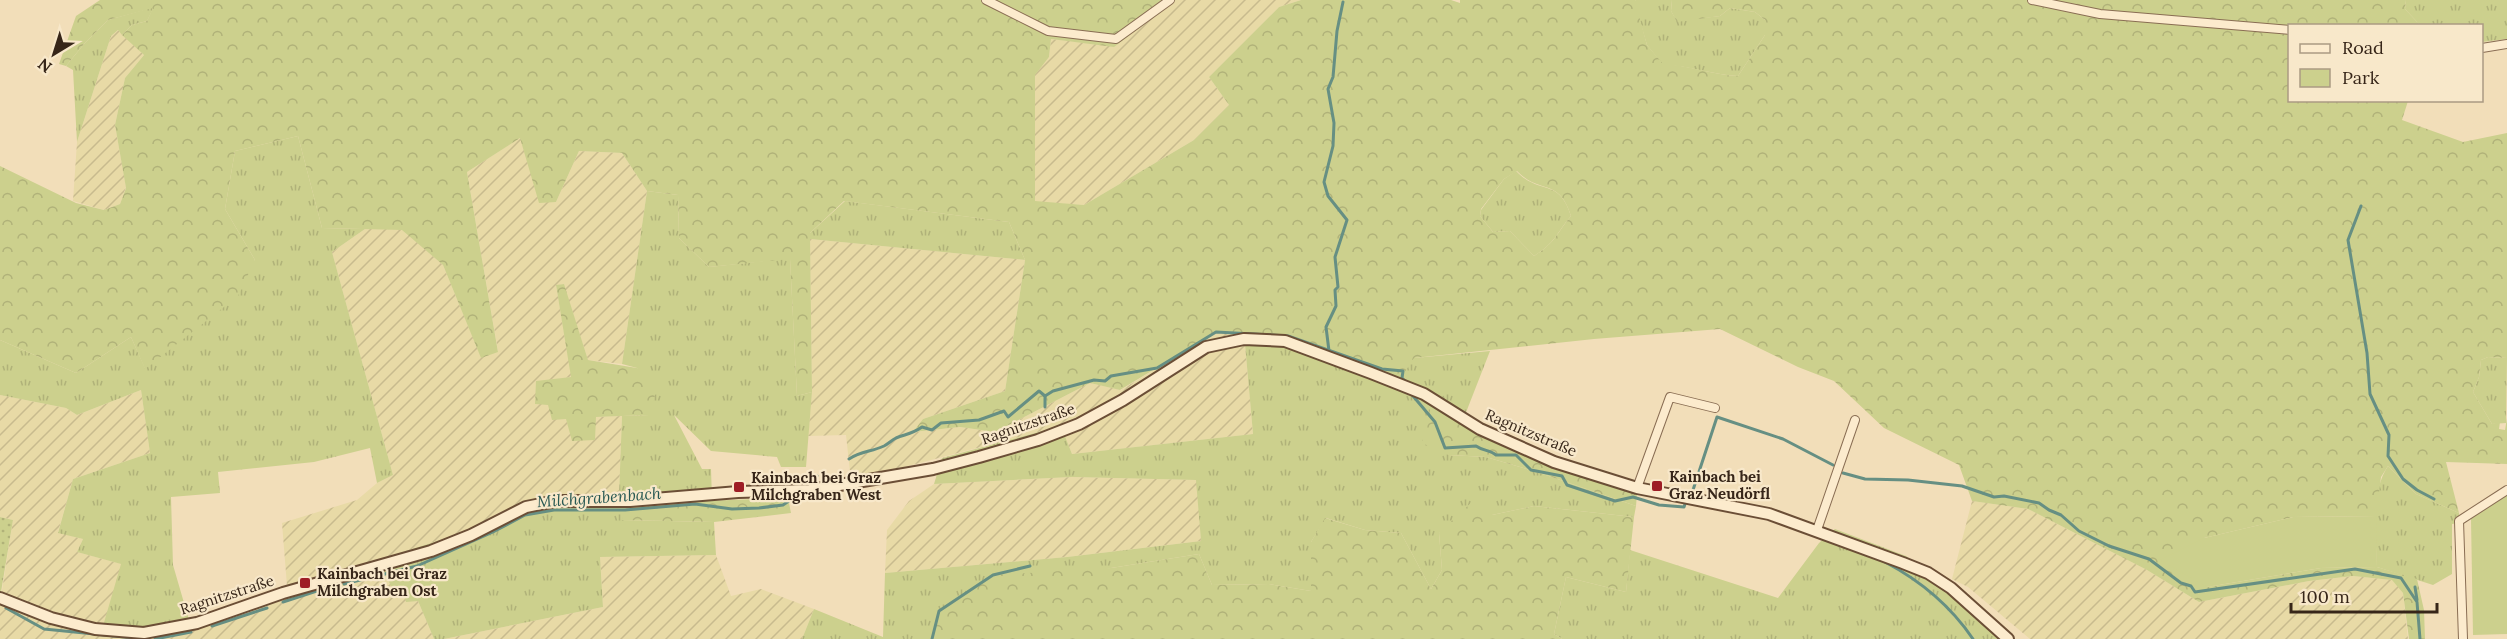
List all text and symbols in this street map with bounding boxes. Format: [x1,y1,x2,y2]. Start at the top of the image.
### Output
north arrow [24,24,84,84]
legend [2288,24,2483,102]
text: Road [2342,36,2384,59]
text: N [34,54,56,78]
text: Park [2342,66,2380,89]
street label: Ragnitzstraße [979,399,1077,448]
street label: Ragnitzstraße [1483,405,1580,460]
place label: Kainbach bei Graz Neudörfl [1669,467,1770,503]
place label: Kainbach bei Graz Milchgraben West [751,468,882,504]
marker: Kainbach bei Graz Neudörfl [1650,479,1664,493]
marker: Kainbach bei Graz Milchgraben West [732,480,746,494]
water label: Milchgrabenbach [536,483,662,511]
place label: Kainbach bei Graz Milchgraben Ost [317,564,447,600]
street label: Ragnitzstraße [177,570,276,619]
marker: Kainbach bei Graz Milchgraben Ost [298,576,312,590]
scale bar [2291,576,2436,614]
text: 100 m [2300,585,2350,608]

